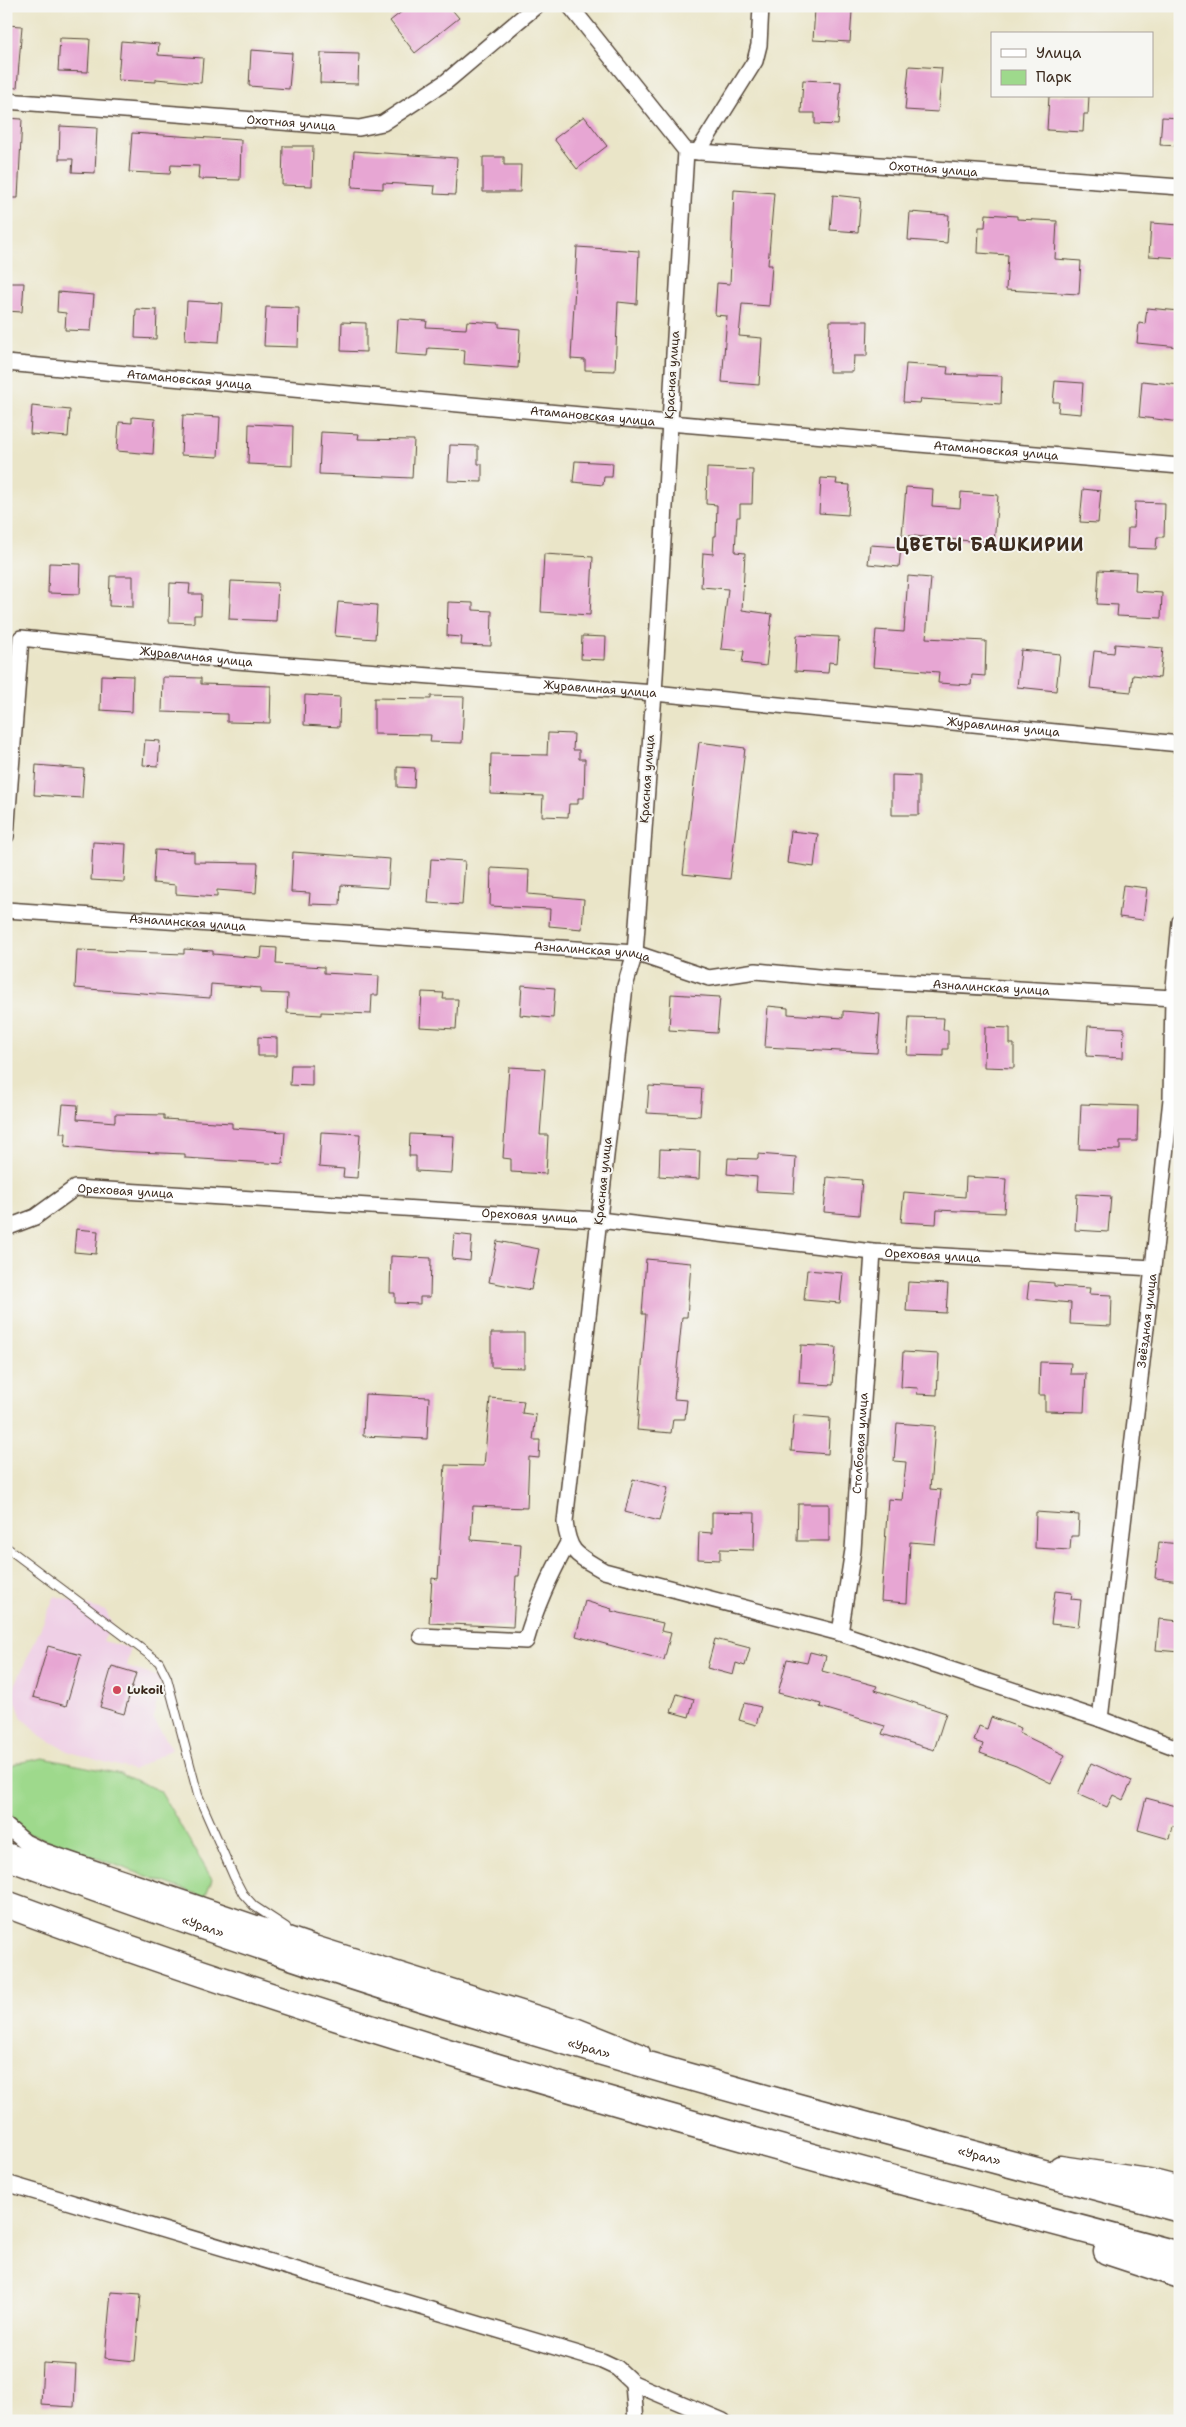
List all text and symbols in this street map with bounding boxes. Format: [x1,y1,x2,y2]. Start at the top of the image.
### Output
legend [991,32,1154,98]
text: Улица [1036,43,1082,63]
text: Парк [1036,67,1072,87]
street label: Охотная улица [246,111,337,134]
street label: Охотная улица [888,158,979,180]
street label: Красная улица [661,330,683,420]
street label: Атамановская улица [126,366,253,393]
street label: Атамановская улица [529,402,656,430]
street label: Атамановская улица [933,437,1060,464]
district label: ЦВЕТЫ БАШКИРИИ [896,533,1084,557]
street label: Журавлиная улица [139,643,254,670]
street label: Журавлиная улица [543,677,658,701]
street label: Журавлиная улица [946,713,1061,740]
street label: Красная улица [636,734,658,824]
street label: Азналинская улица [129,910,247,934]
street label: Азналинская улица [534,938,653,966]
street label: Азналинская улица [932,976,1051,999]
street label: Красная улица [590,1136,616,1226]
street label: Ореховая улица [77,1180,175,1202]
street label: Ореховая улица [481,1205,579,1227]
street label: Ореховая улица [884,1245,982,1266]
street label: Звёздная улица [1133,1272,1160,1369]
street label: Столбовая улица [849,1392,872,1494]
place label: Lukoil [127,1682,163,1698]
marker: Lukoil [111,1684,123,1696]
street label: «Урал» [180,1912,226,1941]
street label: «Урал» [566,2034,613,2062]
street label: «Урал» [956,2143,1003,2169]

